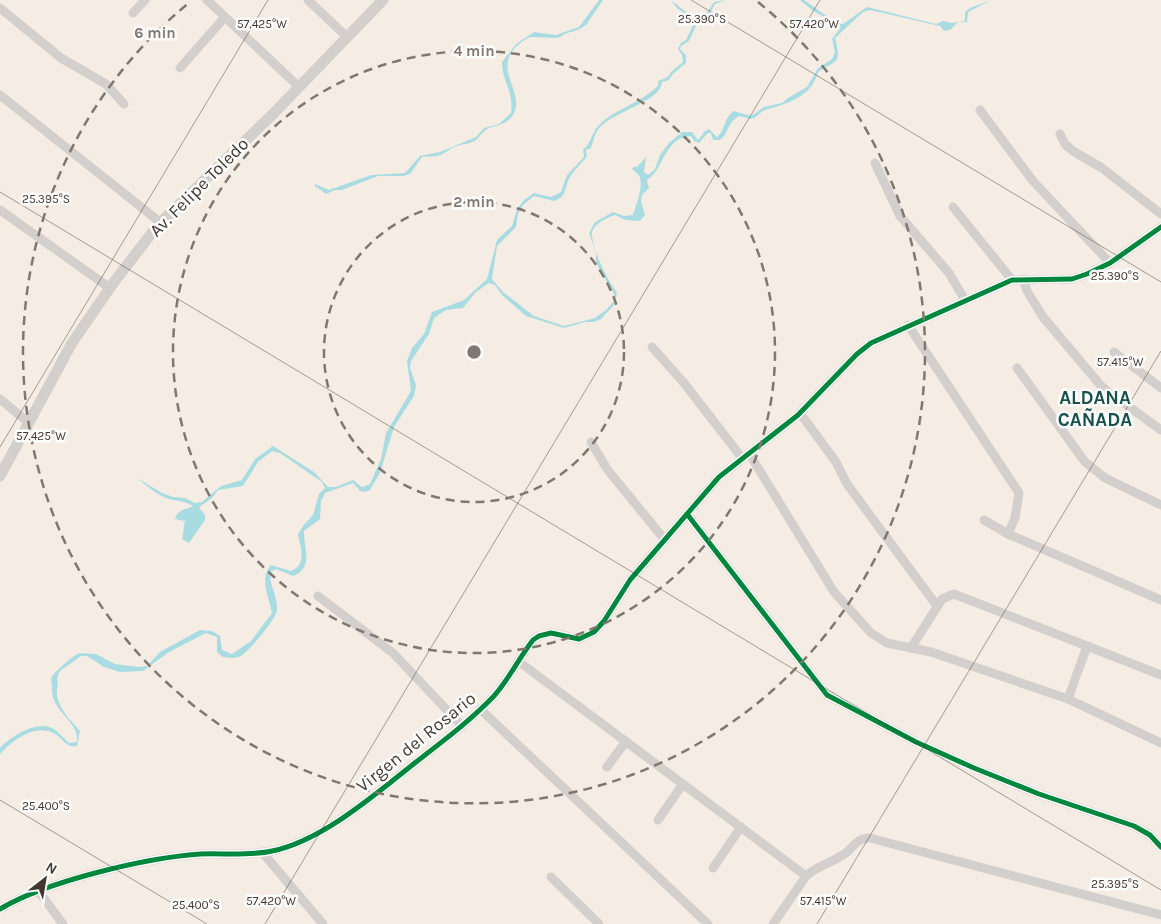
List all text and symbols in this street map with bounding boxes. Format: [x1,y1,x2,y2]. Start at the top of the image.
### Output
text: 25.390°S [678,12,726,26]
text: 57.425°W [237,17,287,31]
text: 57.420°W [789,17,839,31]
text: 6 min [134,24,176,42]
text: 4 min [453,42,495,60]
street label: Av. Felipe Toledo [145,133,253,241]
text: 25.395°S [22,192,70,206]
text: 2 min [453,193,495,211]
text: 25.390°S [1091,269,1139,283]
centre of rings [465,343,483,361]
text: 57.415°W [1097,355,1144,369]
district label: ALDANA CAÑADA [1058,387,1132,431]
text: 57.425°W [16,429,66,443]
street label: Virgen del Rosario [352,687,480,797]
text: 25.400°S [22,799,70,813]
north arrow [20,854,70,904]
text: N [43,858,60,878]
text: 25.395°S [1091,877,1139,891]
text: 57.420°W [246,894,296,908]
text: 57.415°W [800,894,847,908]
text: 25.400°S [172,898,220,912]

